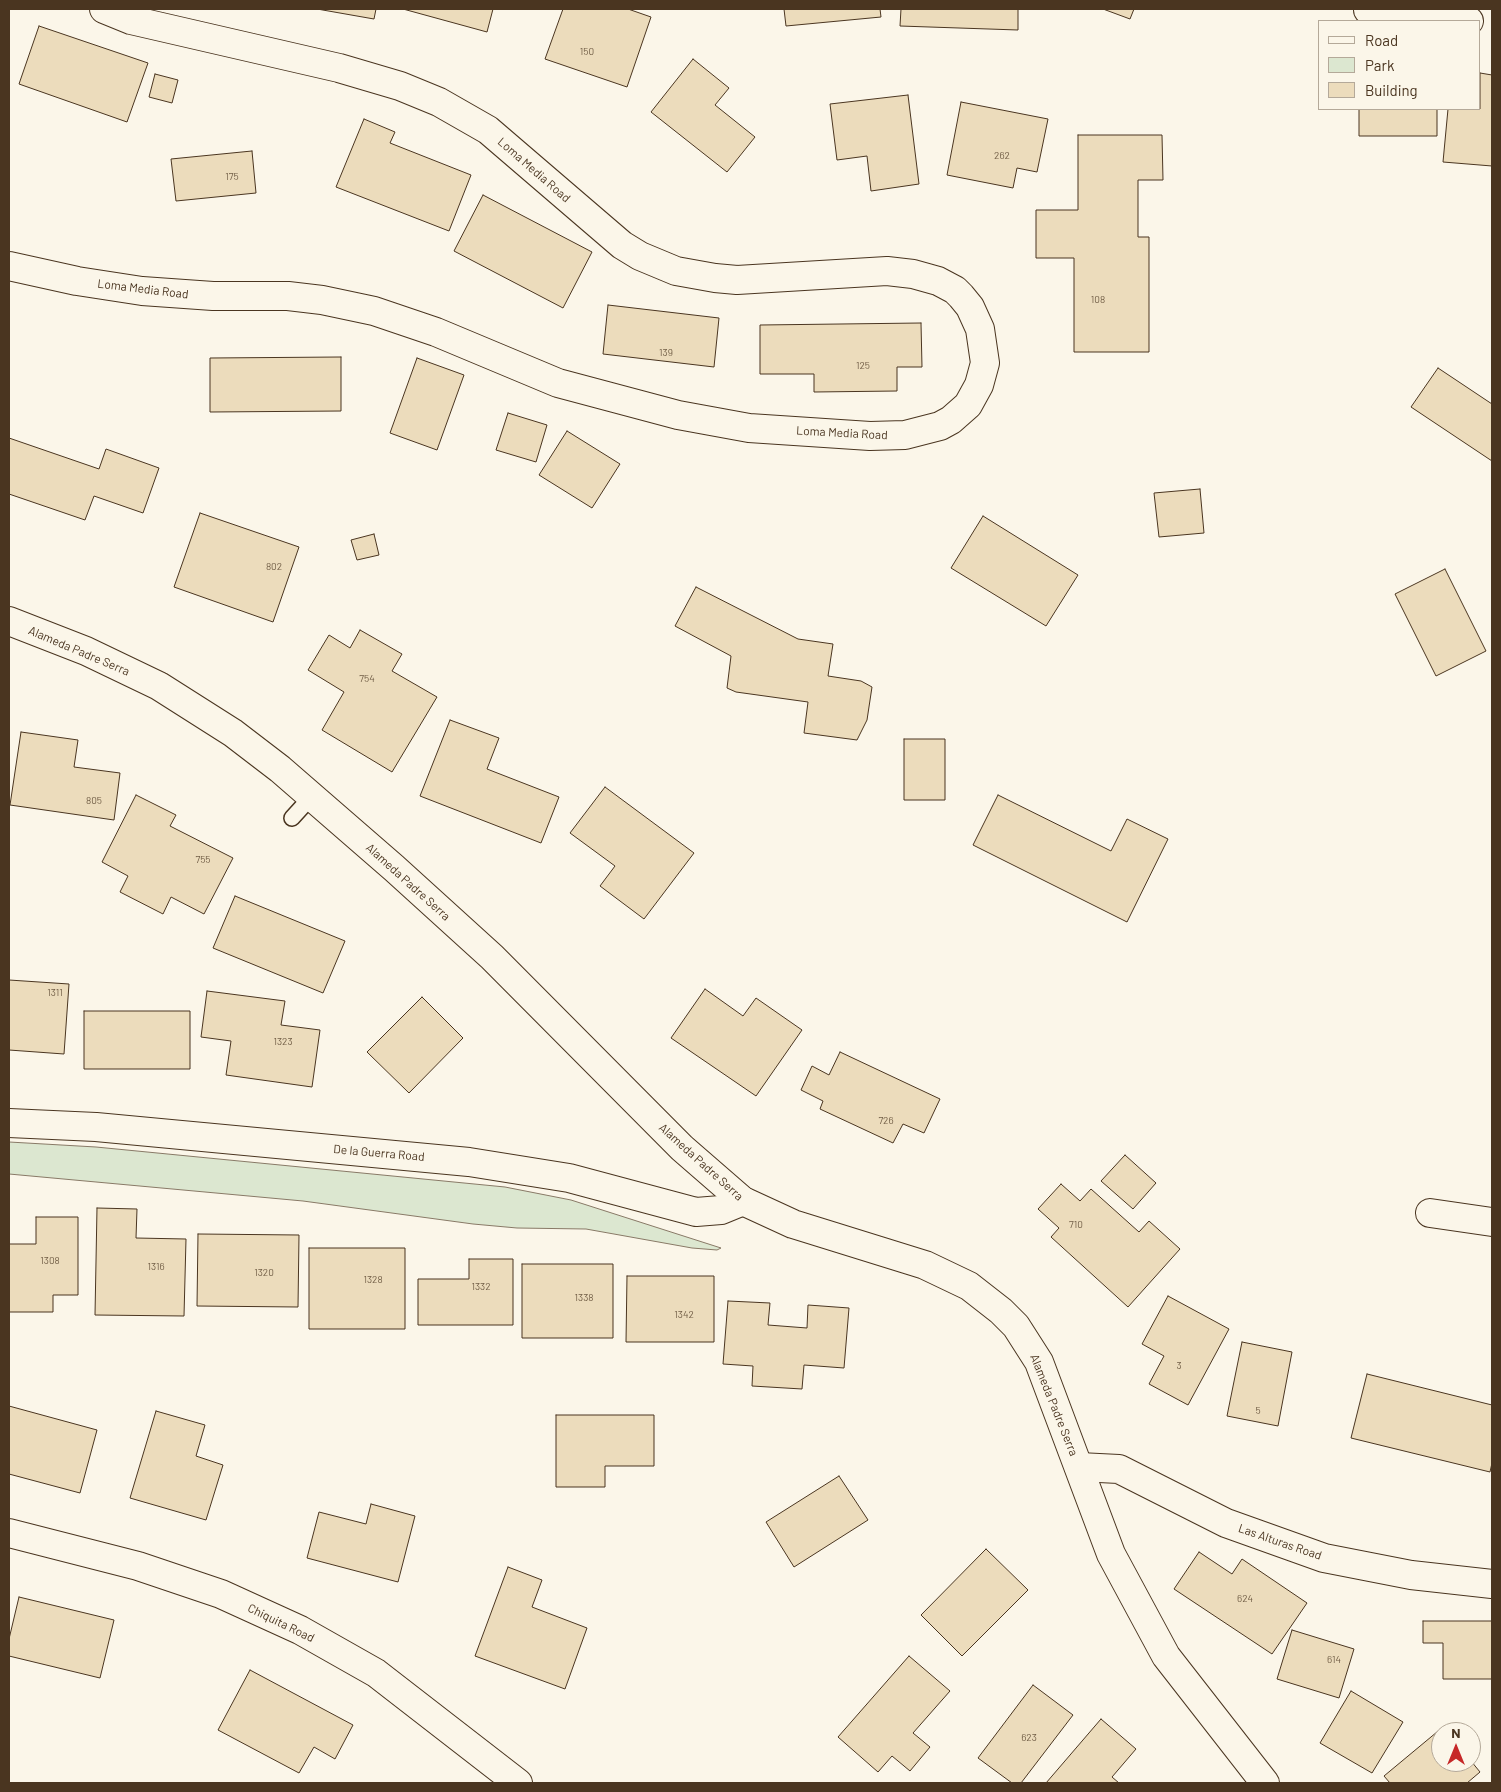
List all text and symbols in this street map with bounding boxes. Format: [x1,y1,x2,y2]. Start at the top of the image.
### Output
legend [1318,20,1481,110]
text: Road [1365,31,1398,49]
house number: 150 [580,46,594,58]
text: Park [1365,56,1394,74]
text: Building [1365,81,1418,99]
street label: Loma Media Road [495,135,573,205]
house number: 262 [994,150,1010,162]
house number: 175 [225,171,239,183]
street label: Loma Media Road [97,276,189,302]
house number: 108 [1091,294,1105,306]
house number: 139 [659,347,673,359]
house number: 125 [856,360,870,372]
street label: Loma Media Road [796,423,888,443]
house number: 802 [266,561,282,573]
street label: Alameda Padre Serra [26,623,132,679]
house number: 754 [359,673,375,685]
house number: 805 [86,795,102,807]
street label: Alameda Padre Serra [363,840,453,924]
house number: 755 [195,854,211,866]
house number: 1311 [47,987,63,999]
house number: 1323 [273,1036,293,1048]
house number: 726 [878,1115,894,1127]
street label: Alameda Padre Serra [656,1120,746,1204]
street label: De la Guerra Road [333,1142,425,1164]
house number: 710 [1069,1219,1083,1231]
house number: 1308 [40,1255,60,1267]
house number: 1316 [147,1261,165,1273]
house number: 1320 [254,1267,274,1279]
house number: 1328 [363,1274,383,1286]
house number: 1332 [471,1281,491,1293]
house number: 1338 [574,1292,594,1304]
house number: 1342 [674,1309,694,1321]
street label: Alameda Padre Serra [1027,1352,1081,1458]
house number: 3 [1176,1360,1182,1372]
house number: 5 [1255,1405,1261,1417]
street label: Las Alturas Road [1236,1521,1324,1563]
house number: 624 [1237,1593,1253,1605]
street label: Chiquita Road [245,1601,317,1645]
house number: 614 [1327,1654,1341,1666]
north arrow [1431,1722,1481,1772]
text: N [1451,1724,1461,1741]
house number: 623 [1021,1732,1037,1744]

